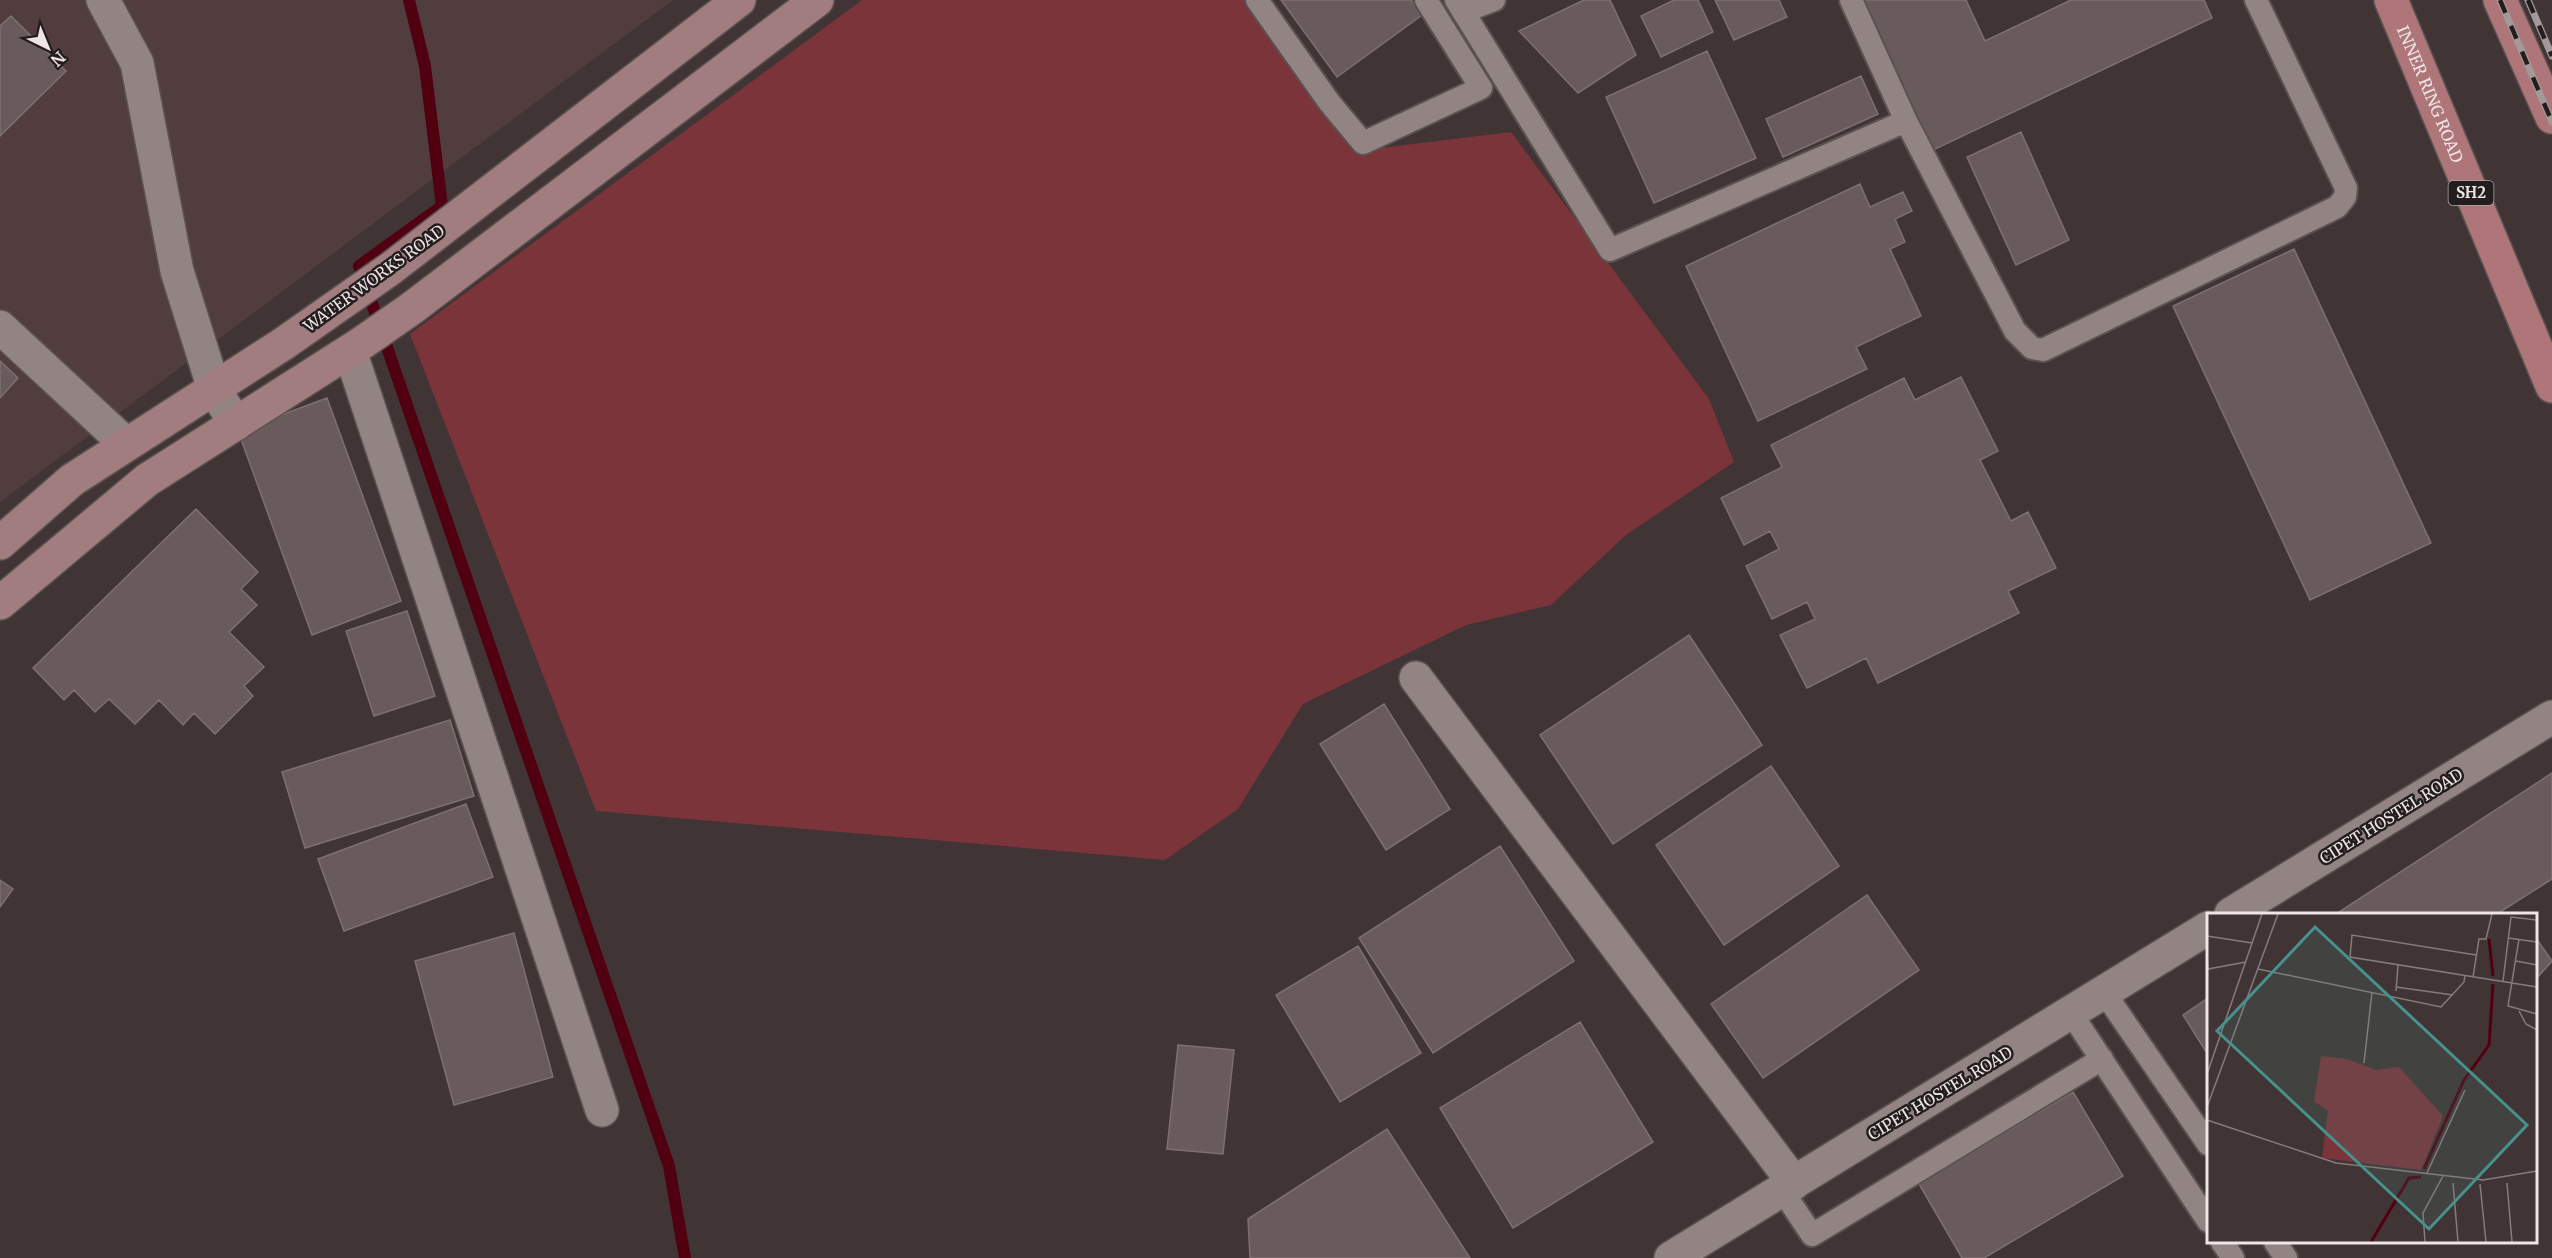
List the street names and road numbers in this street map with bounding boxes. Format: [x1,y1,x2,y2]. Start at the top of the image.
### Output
street label: INNER RING ROAD [2393,23,2468,166]
road number: SH2 [2448,181,2494,205]
street label: WATER WORKS ROAD [299,220,448,336]
street label: CIPET HOSTEL ROAD [2316,764,2466,868]
street label: CIPET HOSTEL ROAD [1864,1042,2016,1144]

